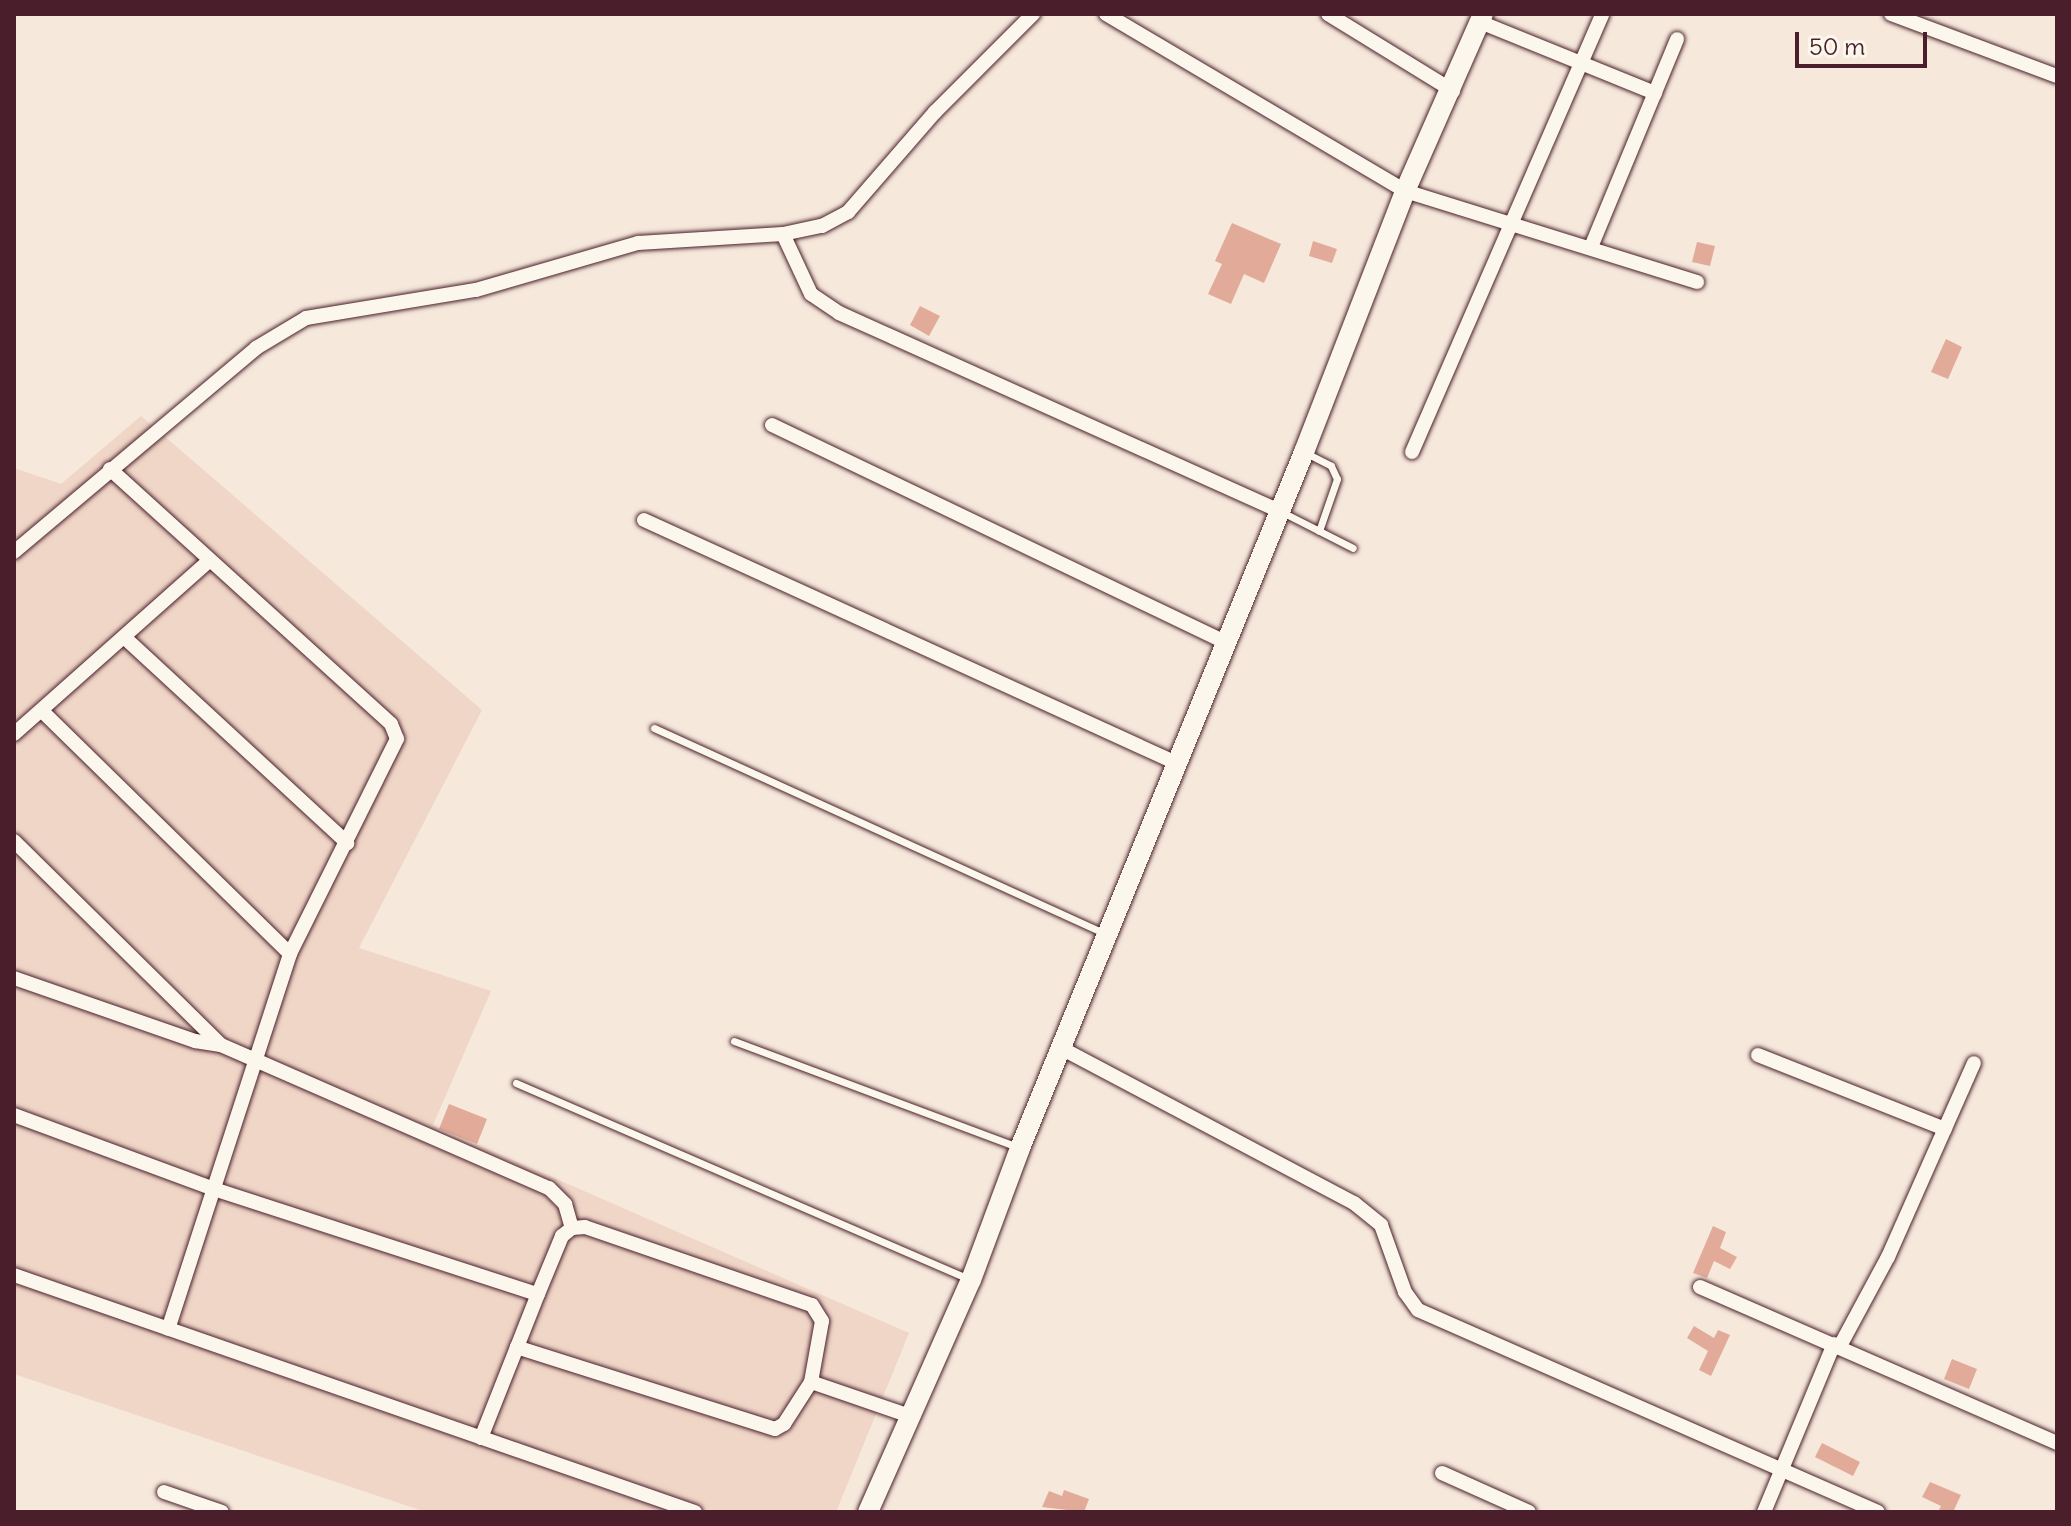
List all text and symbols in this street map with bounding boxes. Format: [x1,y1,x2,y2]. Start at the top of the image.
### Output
scale bar [1799,16,1931,66]
text: 50 m [1809,31,1865,61]

